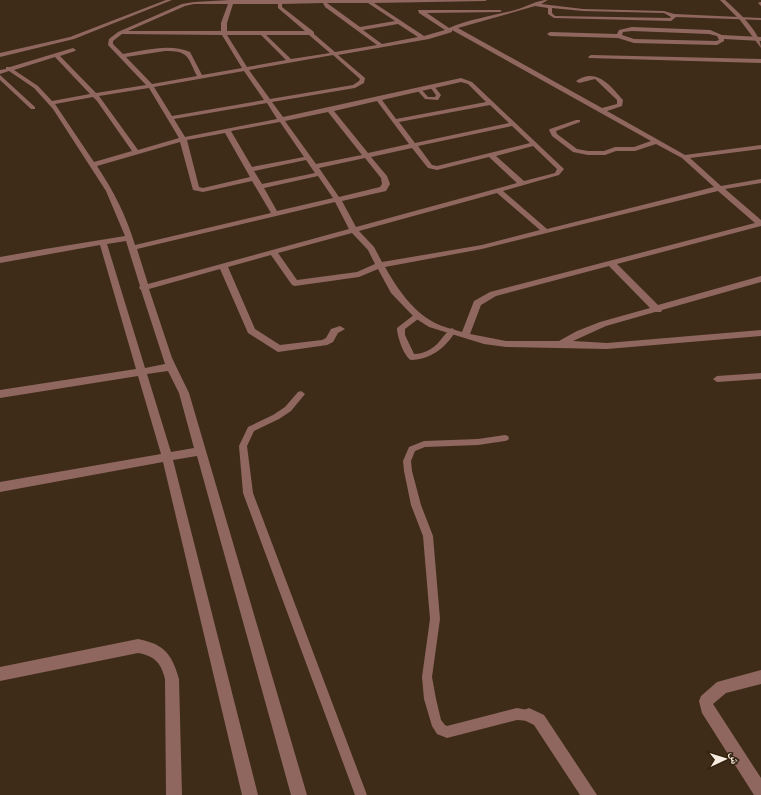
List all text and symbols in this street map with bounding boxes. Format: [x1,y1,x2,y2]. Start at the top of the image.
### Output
north arrow [705,739,745,779]
text: ش [727,752,742,765]

